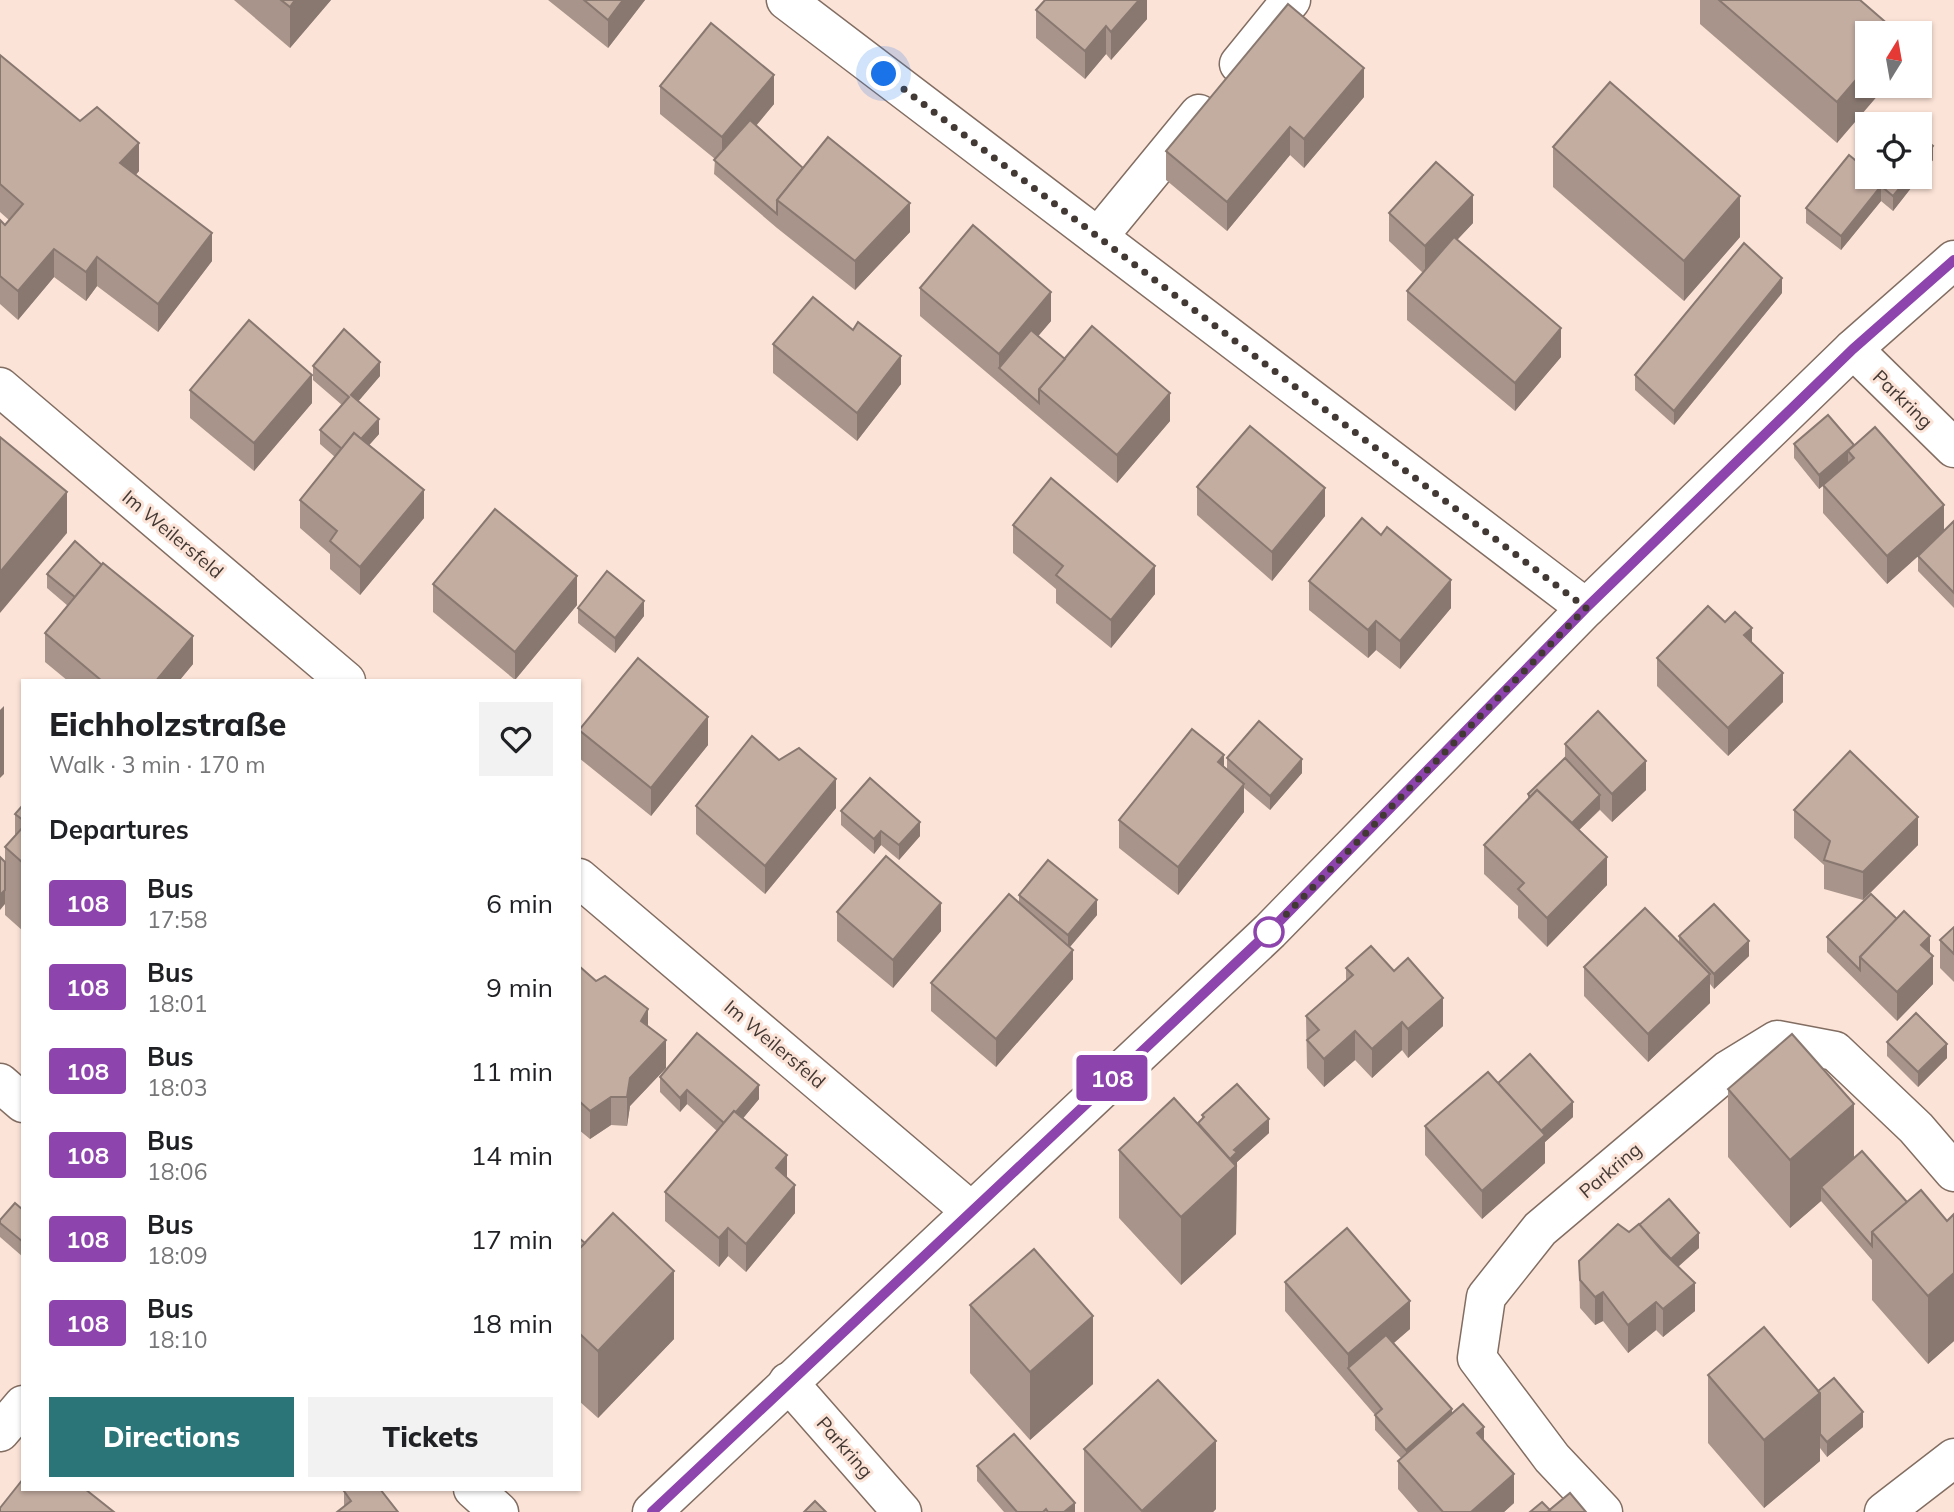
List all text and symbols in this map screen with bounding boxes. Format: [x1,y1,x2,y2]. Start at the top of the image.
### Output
north arrow [1855,21,1932,98]
map controls [1855,21,1932,189]
your location [866,56,901,91]
button: locate [1855,112,1932,189]
street label: Parkring [1868,365,1938,433]
street label: Im Weilersfeld [117,485,229,583]
button: heart [479,702,553,776]
text: Eichholzstraße [49,703,286,744]
text: Walk · 3 min · 170 m [49,750,266,779]
text: Departures [49,813,189,846]
text: Bus [147,872,193,905]
text: 6 min [486,887,553,920]
text: 108 [66,888,109,918]
text: 17:58 [147,905,207,934]
unlabelled marker [1254,917,1284,947]
text: Bus [147,956,193,989]
text: 9 min [486,971,553,1004]
text: 108 [66,972,109,1002]
text: 18:01 [147,989,207,1018]
street label: Im Weilersfeld [719,995,831,1093]
text: Bus [147,1040,193,1073]
text: 11 min [471,1055,553,1088]
line badge: 108 [1072,1055,1152,1101]
text: 108 [66,1056,109,1086]
text: 108 [1090,1063,1134,1093]
text: 18:03 [147,1073,207,1102]
text: Bus [147,1124,193,1157]
street label: Parkring [1574,1137,1646,1203]
text: 14 min [471,1139,553,1172]
text: 108 [66,1140,109,1170]
text: 18:06 [147,1157,207,1186]
text: Bus [147,1208,193,1241]
text: 17 min [471,1223,553,1256]
text: 108 [66,1224,109,1254]
text: 18:09 [147,1241,207,1270]
text: Bus [147,1292,193,1325]
text: 18 min [471,1307,553,1340]
text: 108 [66,1308,109,1338]
text: 18:10 [147,1325,207,1354]
button: Directions [49,1397,294,1477]
button: Tickets [308,1397,553,1477]
street label: Parkring [812,1411,878,1483]

